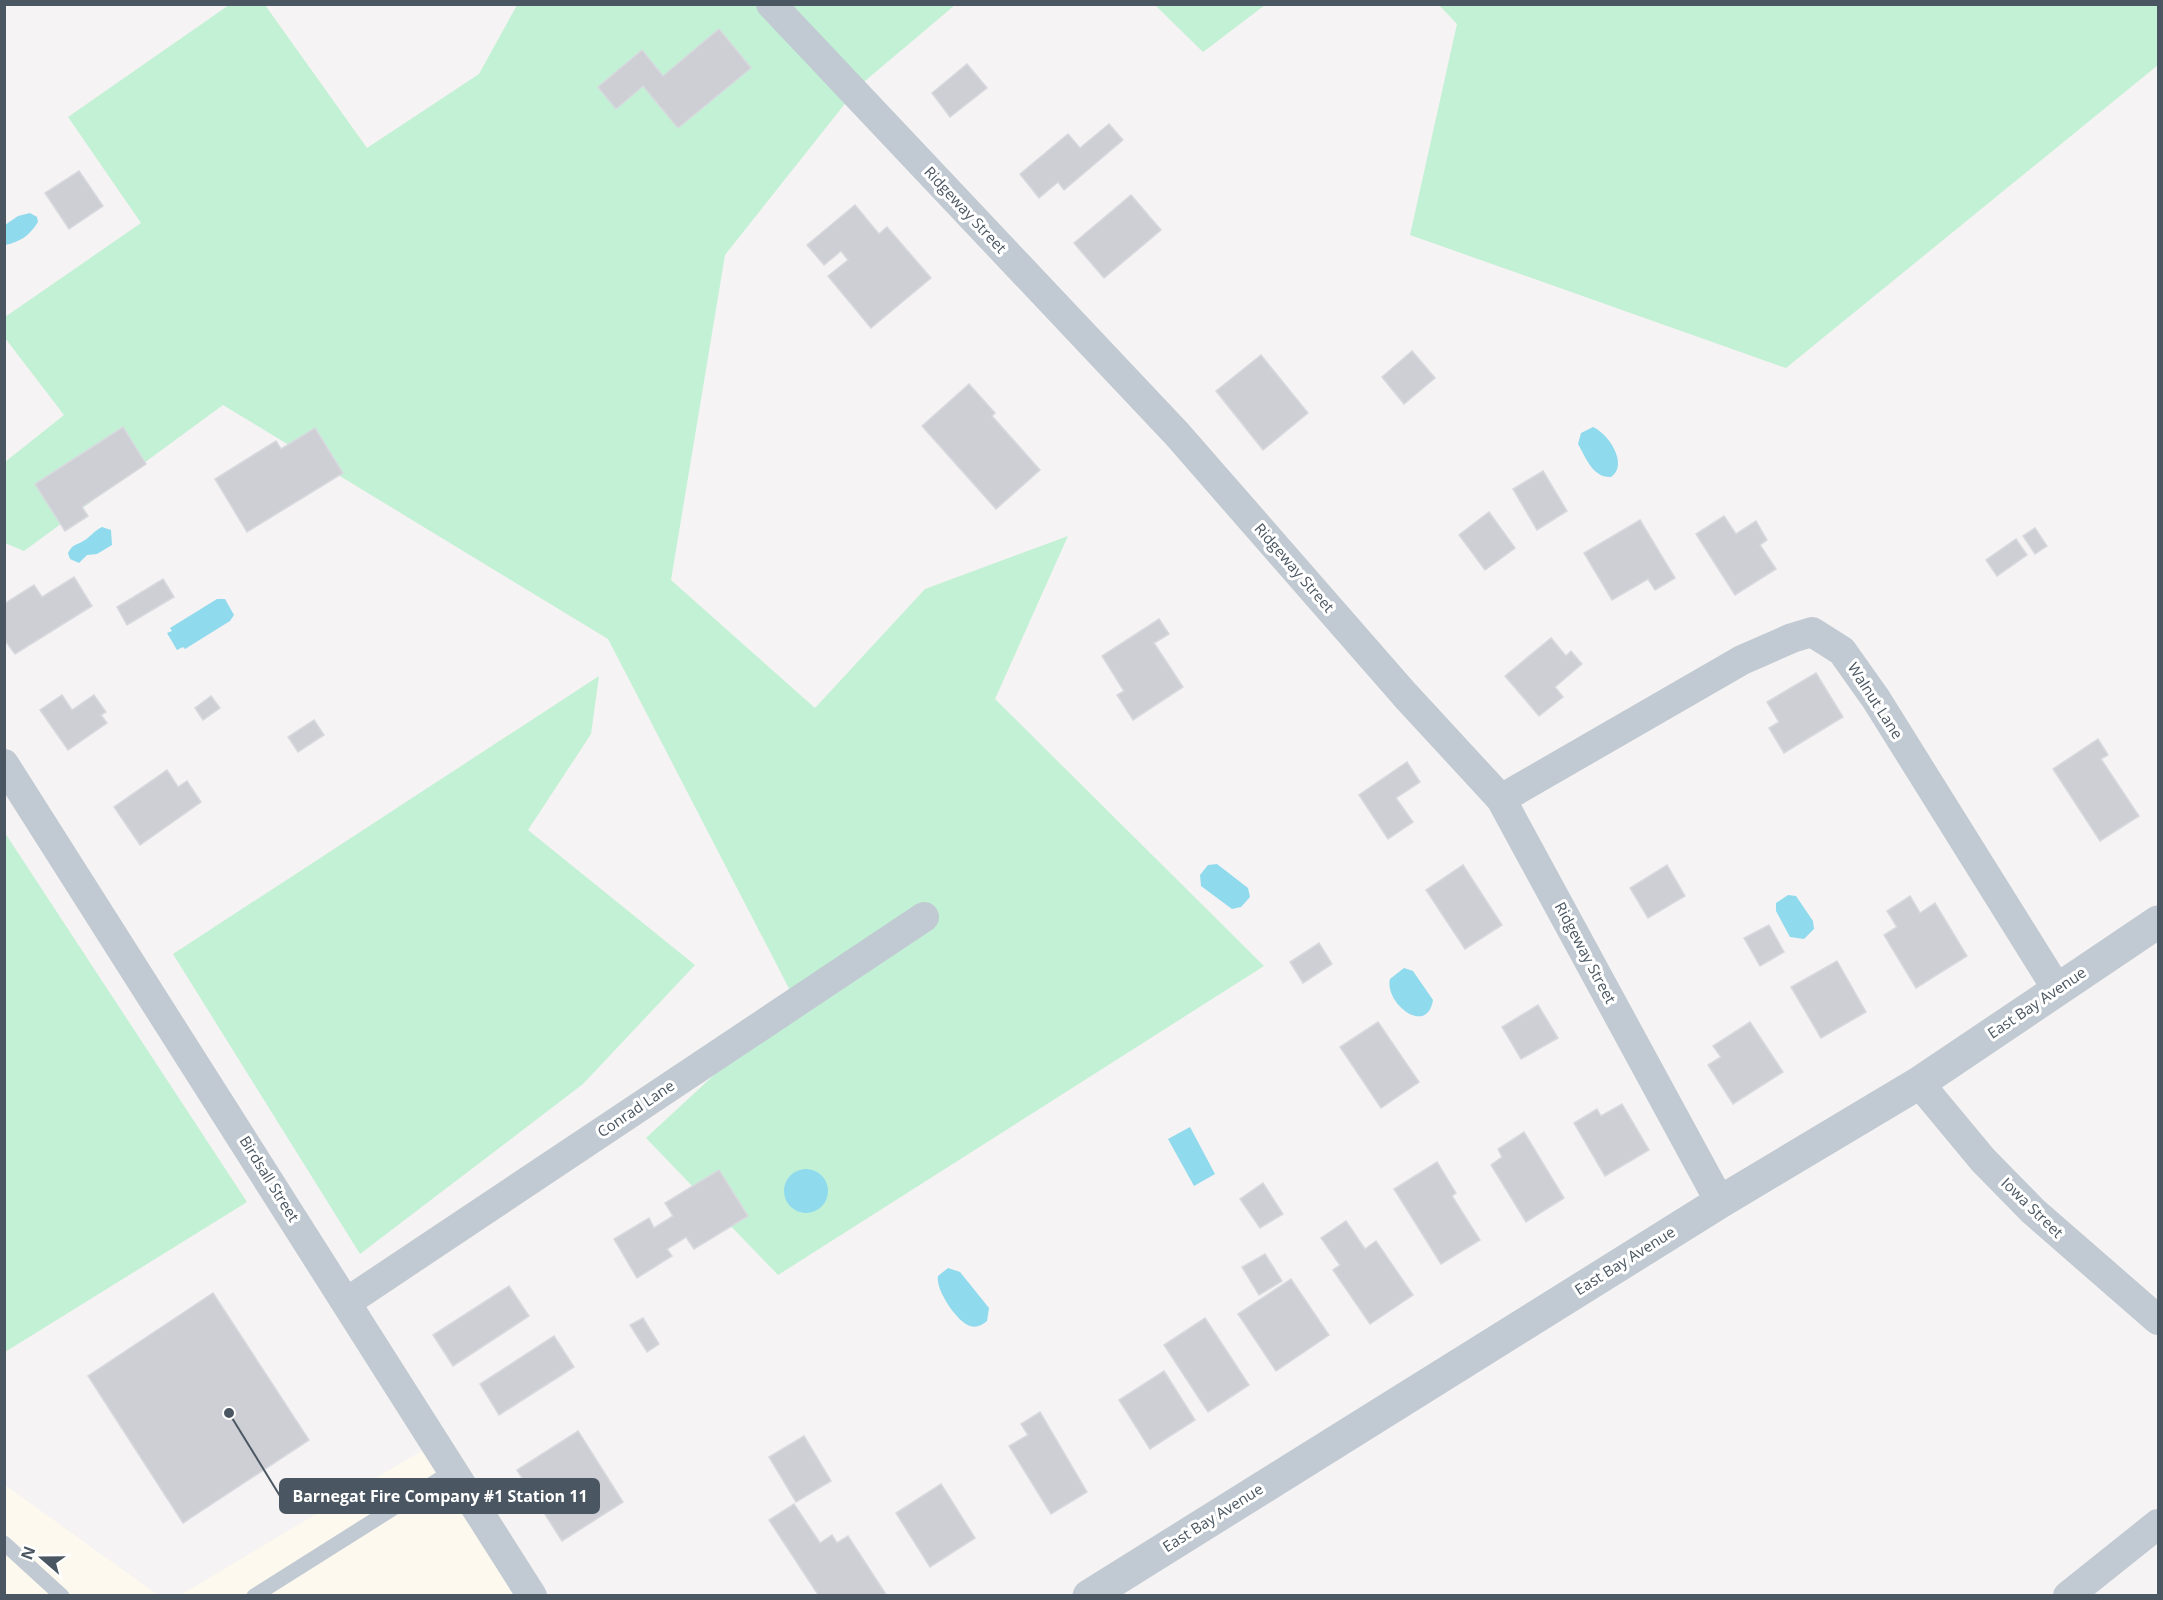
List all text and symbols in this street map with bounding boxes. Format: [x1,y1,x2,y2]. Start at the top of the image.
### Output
street label: Ridgeway Street [920,162,1011,257]
street label: Ridgeway Street [1250,518,1339,616]
street label: Walnut Lane [1844,658,1908,743]
street label: Ridgeway Street [1551,898,1621,1007]
street label: East Bay Avenue [1983,962,2090,1043]
street label: Conrad Lane [593,1075,678,1141]
street label: Birdsall Street [235,1132,304,1225]
street label: Iowa Street [1997,1173,2068,1242]
street label: East Bay Avenue [1571,1221,1678,1299]
street label: East Bay Avenue [1159,1478,1266,1556]
callout: Barnegat Fire Company #1 Station 11 [280,1479,599,1513]
text: Barnegat Fire Company #1 Station 11 [292,1485,588,1507]
north arrow [12,1528,72,1588]
text: N [15,1543,40,1563]

